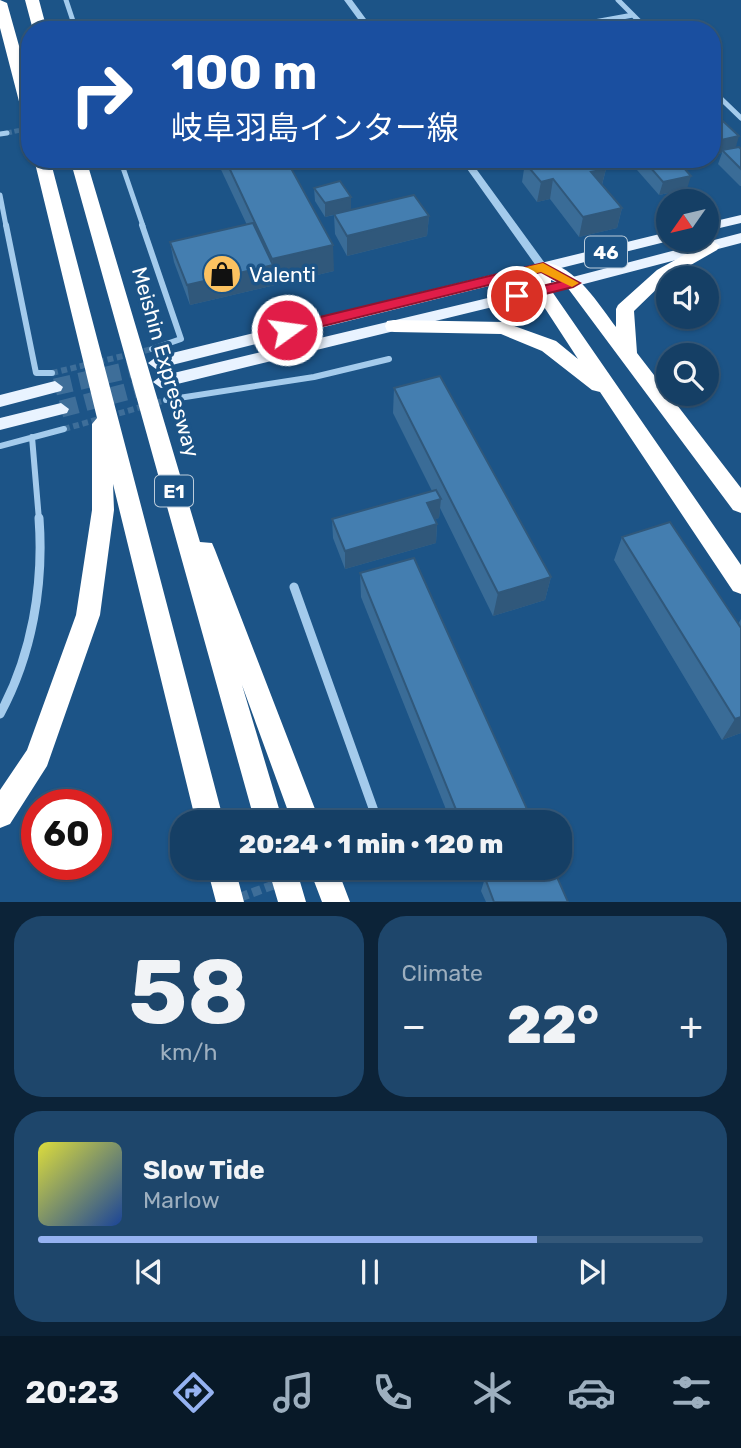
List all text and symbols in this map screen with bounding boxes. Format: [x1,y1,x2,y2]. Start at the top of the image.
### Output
text: 100 m [171,43,317,101]
icon: right [56,49,147,140]
text: 岐阜羽島インター線 [171,109,459,147]
north arrow [656,189,719,252]
map controls [656,189,719,406]
road number: 46 [585,236,627,268]
shop icon: Valenti [201,253,243,295]
place label: Valenti [249,262,316,287]
street label: Meishin Expressway [127,264,205,460]
pin [487,266,547,326]
button: sound [656,266,719,329]
icon: arrive [498,277,536,315]
position arrow [250,293,324,367]
button: search [656,343,719,406]
road number: E1 [155,476,193,506]
speed limit sign: 60 [21,789,112,880]
text: 20:24 · 1 min · 120 m [239,829,503,860]
text: 58 [129,938,249,1046]
text: Climate [402,959,483,987]
text: 22° [507,994,599,1056]
text: − [402,1003,426,1049]
text: + [679,1003,703,1049]
text: km/h [160,1038,217,1066]
text: Slow Tide [143,1155,265,1186]
text: Marlow [143,1186,220,1214]
icon: previous [130,1253,168,1291]
icon: pause [351,1253,389,1291]
icon: next [573,1253,611,1291]
icon: directions [169,1368,218,1417]
icon: music [269,1368,318,1417]
icon: phone [368,1368,417,1417]
icon: climate [468,1368,517,1417]
icon: car [567,1368,616,1417]
icon: filters [667,1368,716,1417]
text: 20:23 [25,1373,119,1411]

